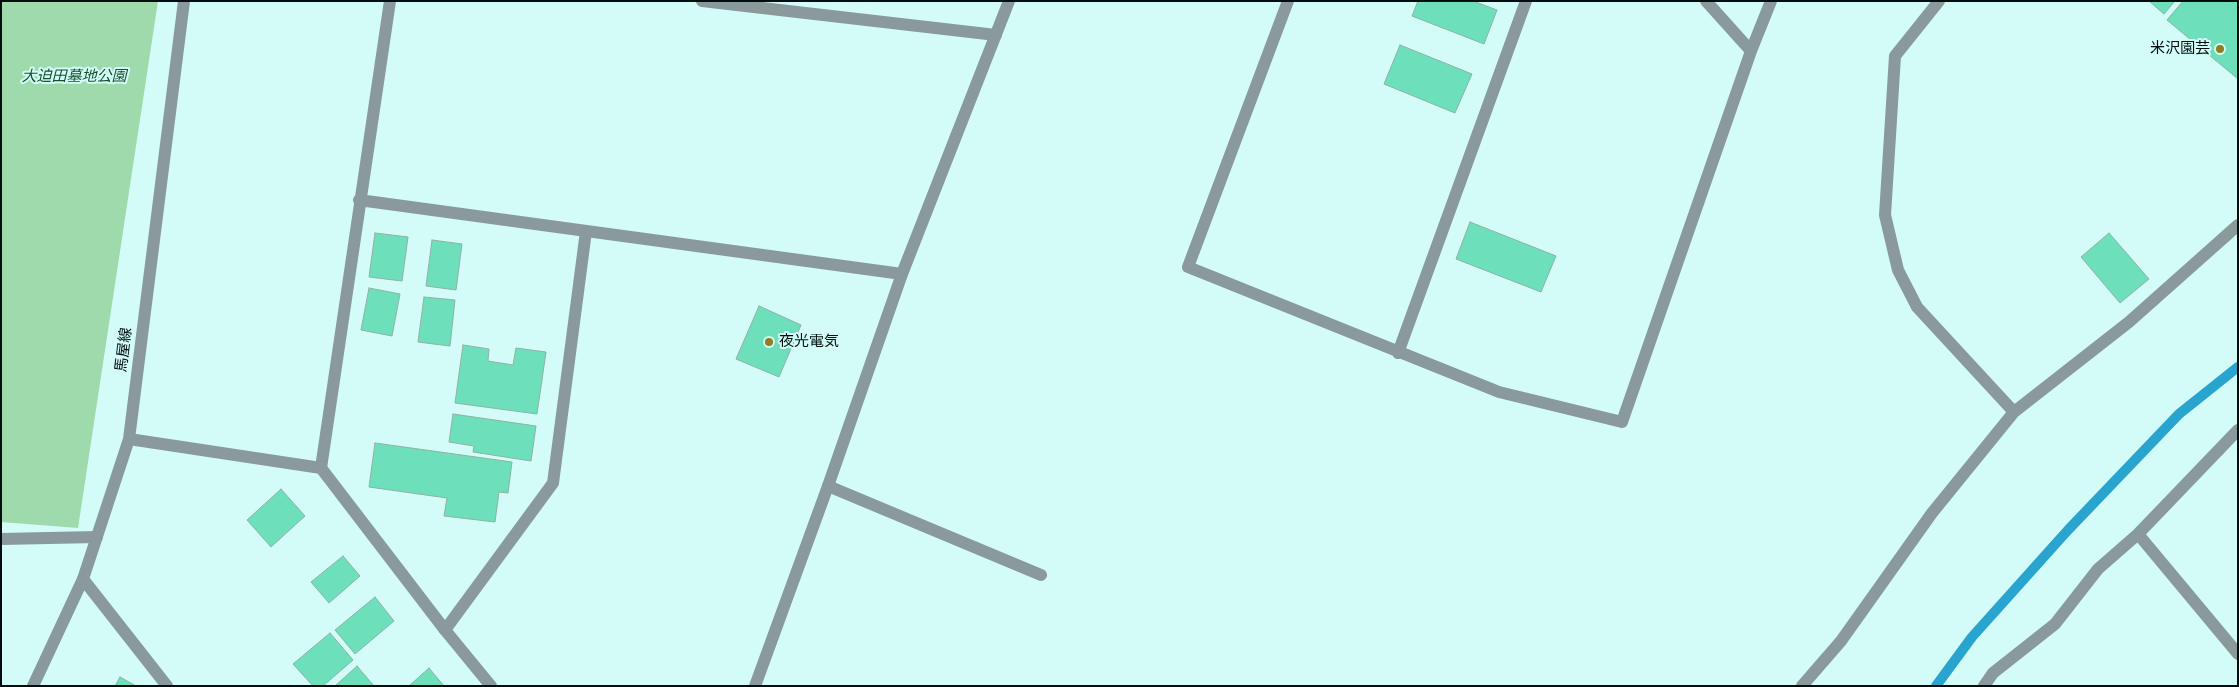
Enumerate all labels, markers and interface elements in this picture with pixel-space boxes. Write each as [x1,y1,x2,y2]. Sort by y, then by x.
place label: 米沢園芸 [2150,40,2210,58]
marker: 米沢園芸 [2214,43,2226,55]
park label: 大迫田墓地公園 [22,68,126,86]
street label: 馬屋線 [112,327,136,373]
place label: 夜光電気 [779,333,839,351]
marker: 夜光電気 [763,336,775,348]

